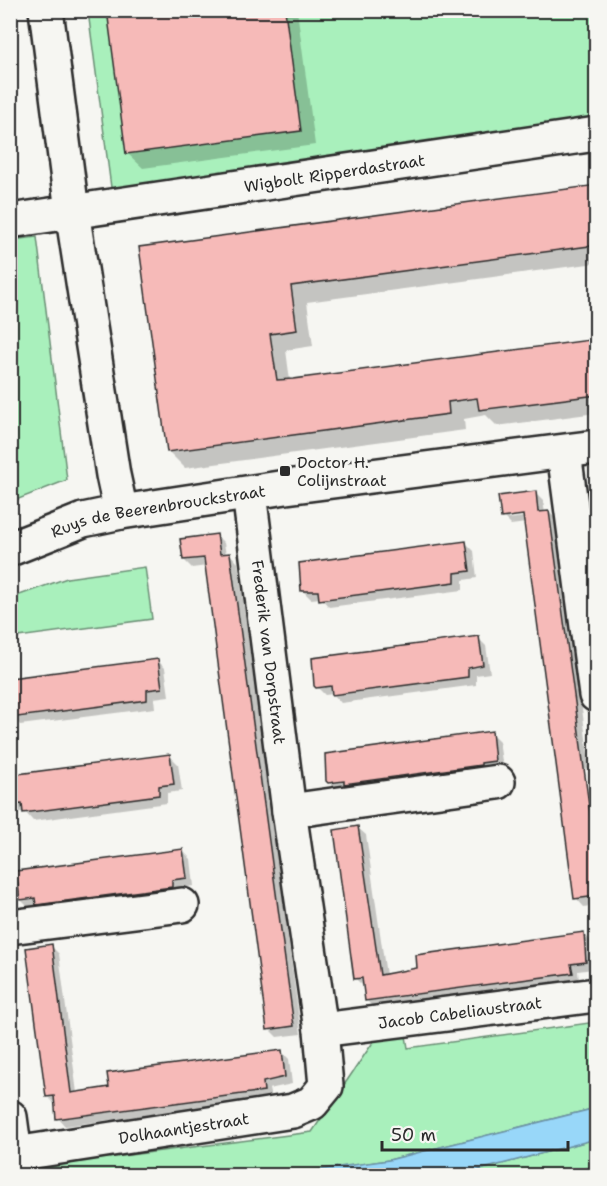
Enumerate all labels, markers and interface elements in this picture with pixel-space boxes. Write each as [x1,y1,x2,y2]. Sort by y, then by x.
street label: Wigbolt Ripperdastraat [243,150,426,197]
place label: Doctor H. Colijnstraat [297,452,387,491]
marker: Doctor H. Colijnstraat [278,464,292,478]
street label: Ruys de Beerenbrouckstraat [48,480,267,543]
street label: Frederik van Dorpstraat [247,559,290,745]
street label: Jacob Cabeliaustraat [377,992,543,1034]
street label: Dolhaantjestraat [117,1108,250,1149]
scale bar [382,1114,568,1152]
text: 50 m [391,1123,436,1147]

